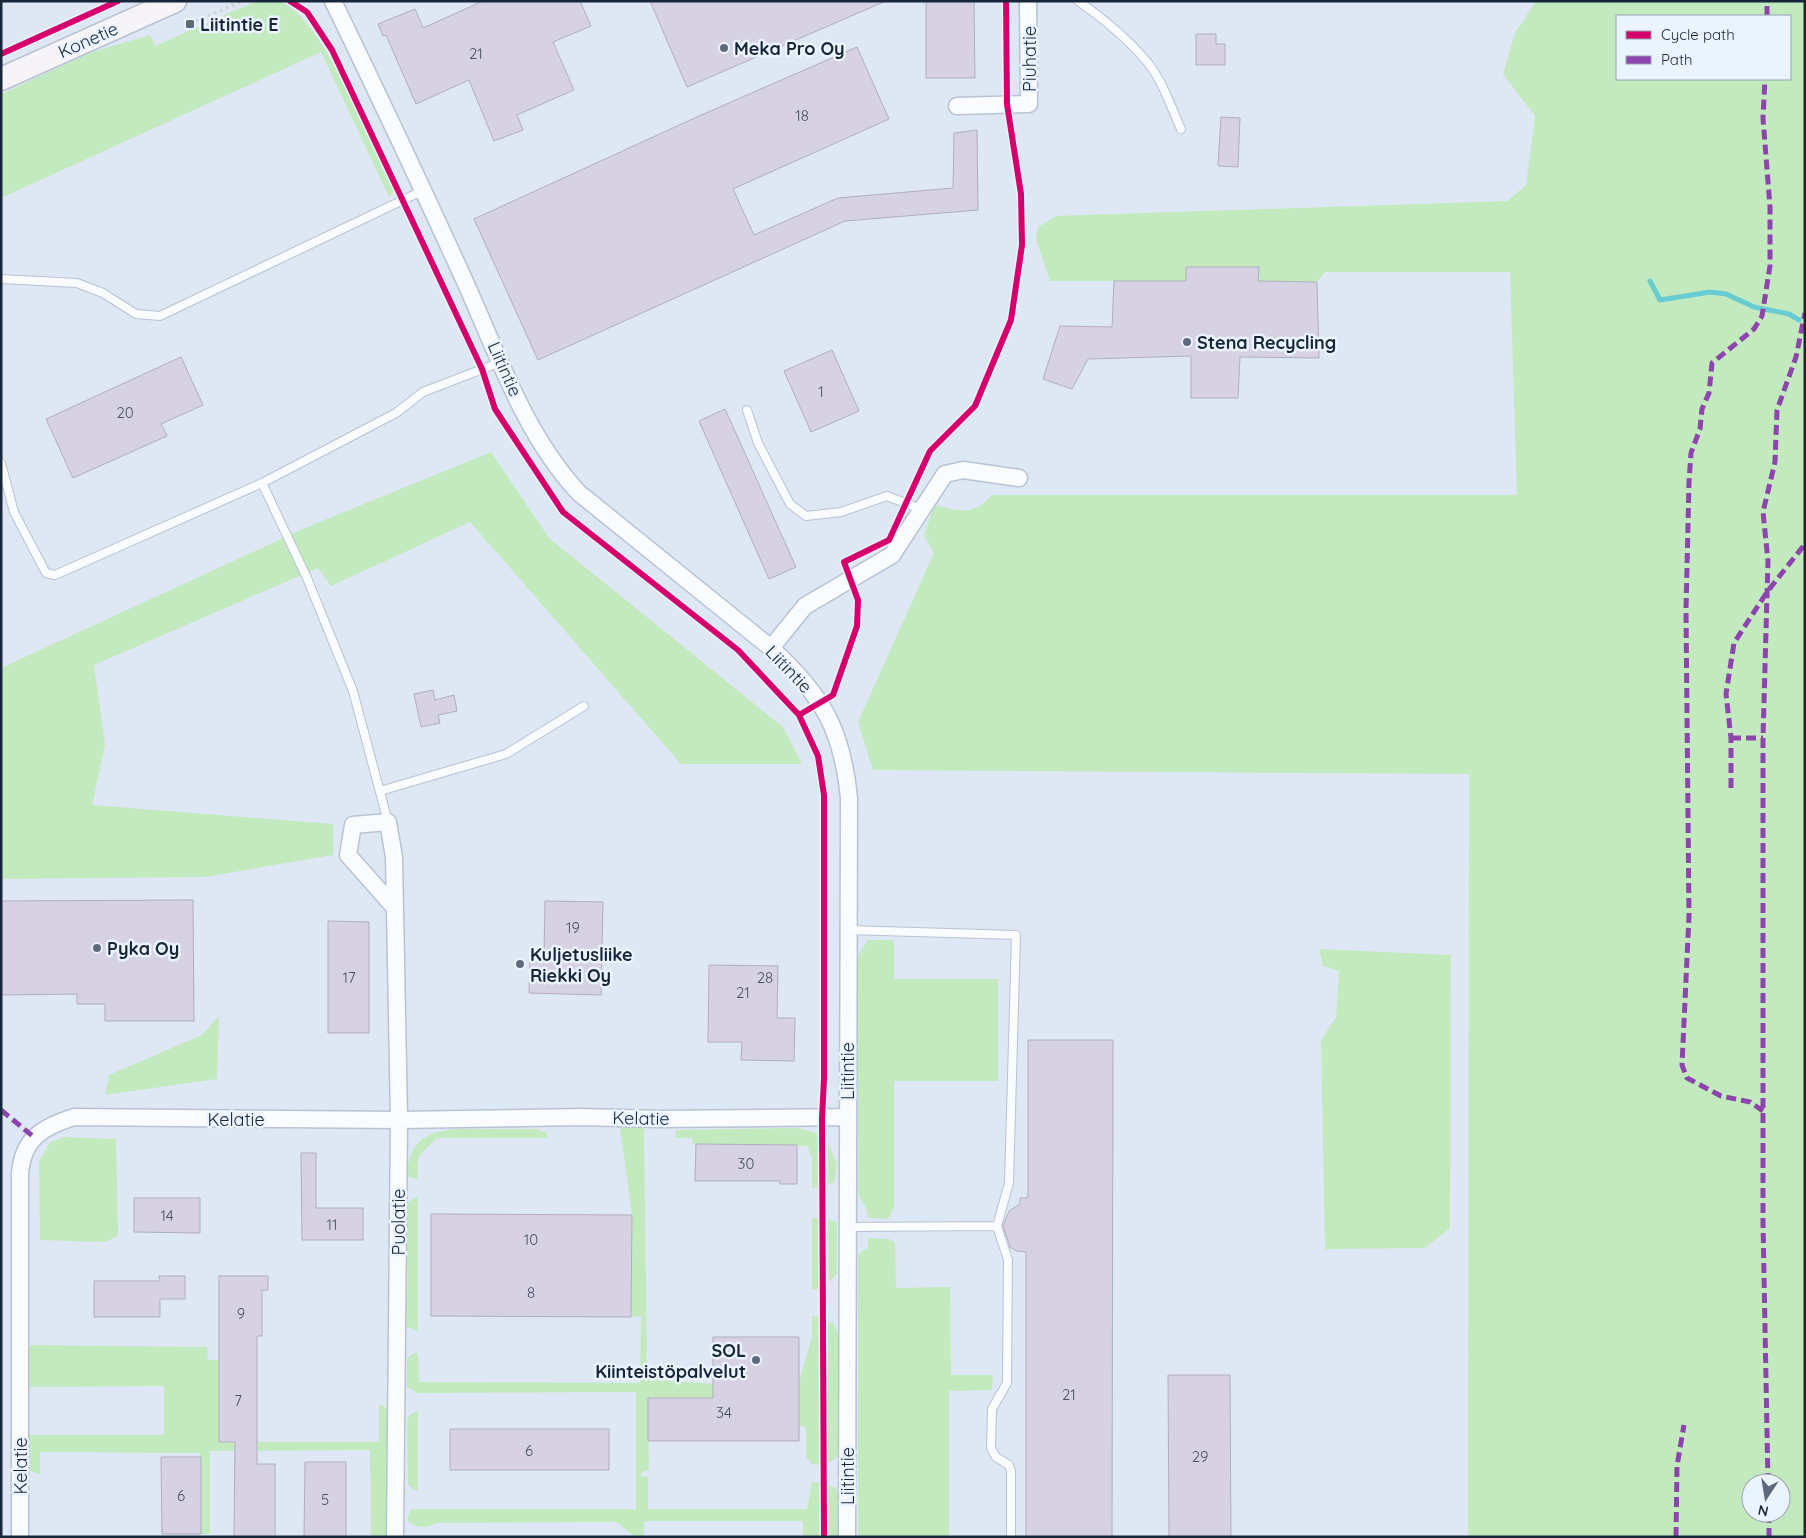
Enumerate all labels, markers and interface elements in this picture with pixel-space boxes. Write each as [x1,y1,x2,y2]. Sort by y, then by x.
place label: Liitintie E [200,13,279,36]
legend [1616,15,1791,80]
street label: Konetie [54,17,122,63]
marker: Liitintie E [184,18,196,30]
text: Cycle path [1661,25,1735,44]
street label: Piuhatie [1018,26,1041,92]
place label: Meka Pro Oy [734,37,845,60]
marker: Meka Pro Oy [718,42,730,54]
house number: 21 [469,44,483,63]
text: Path [1661,50,1693,69]
house number: 18 [795,106,809,125]
place label: Stena Recycling [1197,331,1336,354]
marker: Stena Recycling [1181,336,1193,348]
street label: Liitintie [483,338,527,400]
house number: 1 [818,382,824,401]
house number: 20 [116,403,134,422]
street label: Liitintie [761,640,817,698]
house number: 19 [566,918,580,937]
place label: Pyka Oy [107,937,179,960]
marker: Pyka Oy [91,942,103,954]
place label: Kuljetusliike Riekki Oy [530,943,633,987]
marker: Kuljetusliike Riekki Oy [514,958,526,970]
house number: 17 [342,968,356,987]
house number: 28 [757,968,773,987]
house number: 21 [736,983,750,1002]
street label: Liitintie [836,1042,859,1100]
street label: Kelatie [612,1106,670,1130]
street label: Kelatie [207,1108,265,1131]
house number: 30 [738,1154,754,1173]
street label: Puolatie [387,1189,410,1255]
house number: 14 [160,1206,174,1225]
house number: 11 [326,1215,338,1234]
house number: 10 [524,1230,538,1249]
house number: 8 [527,1283,535,1302]
house number: 9 [237,1304,245,1323]
place label: SOL Kiinteistöpalvelut [595,1339,746,1383]
marker: SOL Kiinteistöpalvelut [750,1354,762,1366]
house number: 21 [1062,1385,1076,1404]
house number: 7 [234,1391,242,1410]
house number: 34 [716,1403,732,1422]
street label: Kelatie [9,1437,32,1495]
house number: 6 [525,1441,533,1460]
street label: Liitintie [836,1447,859,1505]
house number: 29 [1192,1447,1208,1466]
north arrow [1741,1473,1791,1523]
house number: 6 [177,1486,185,1505]
house number: 5 [321,1490,329,1509]
text: N [1756,1501,1770,1521]

